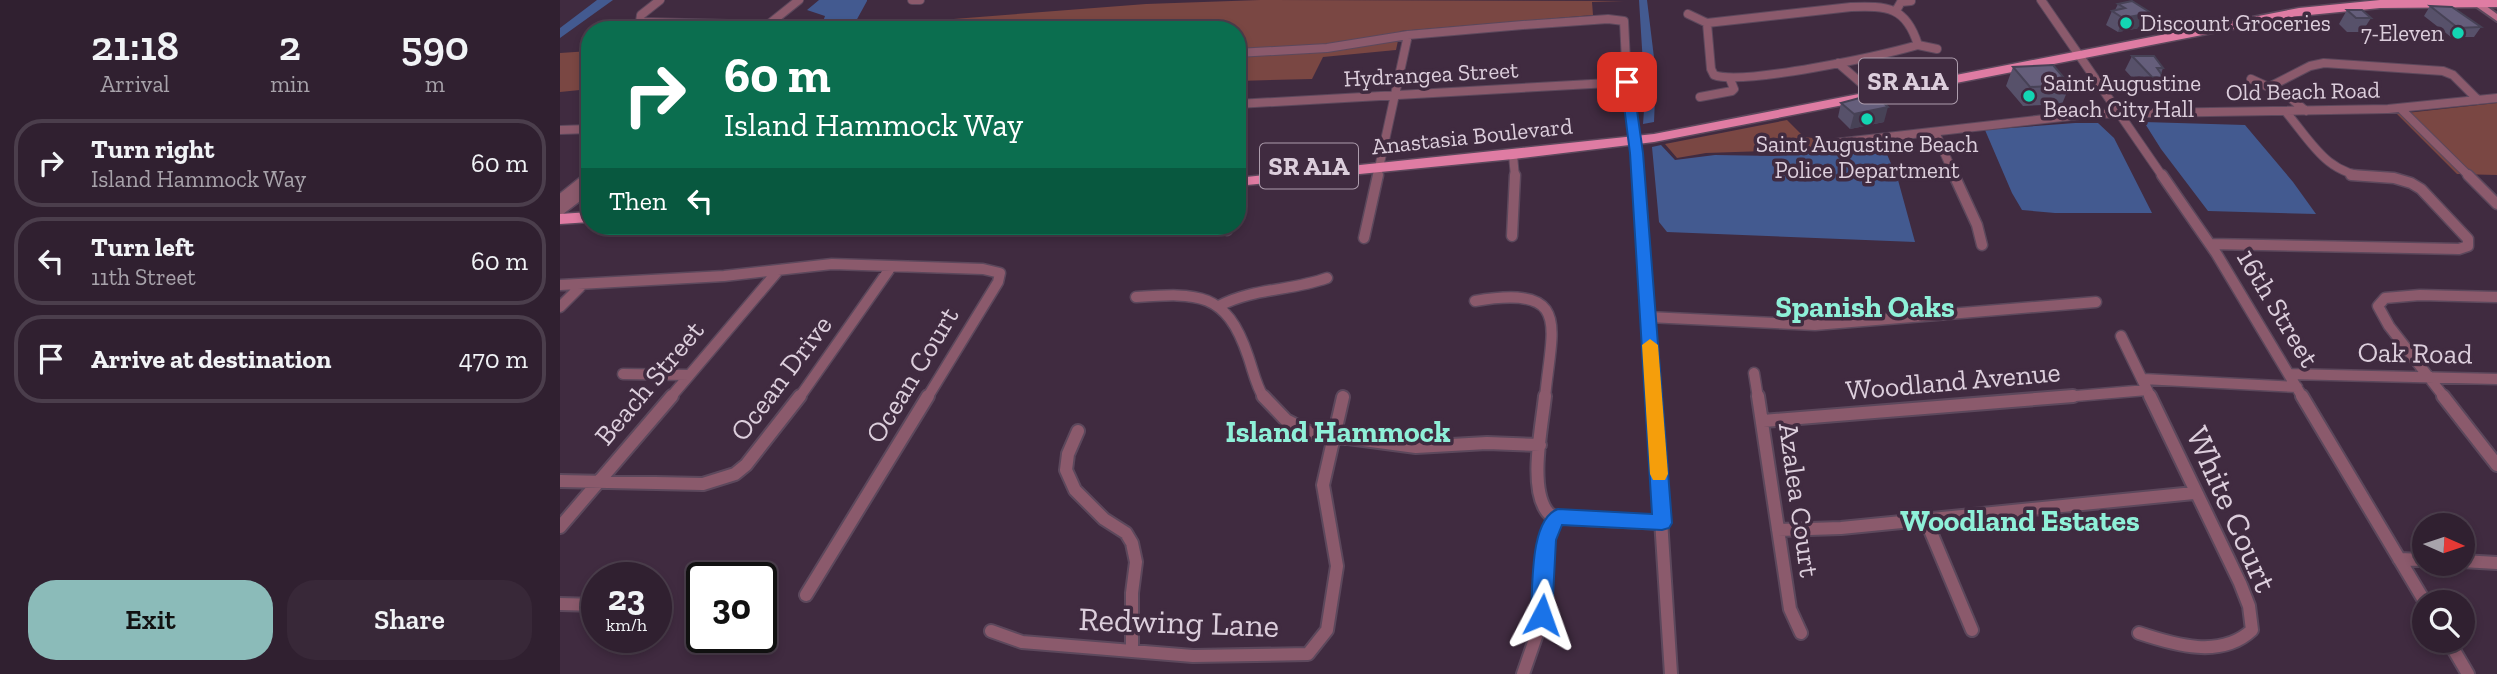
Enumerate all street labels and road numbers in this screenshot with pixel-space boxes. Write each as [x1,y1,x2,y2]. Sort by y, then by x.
street label: Hydrangea Street [1343,55,1520,93]
road number: SR A1A [1859,58,1957,104]
street label: Old Beach Road [2226,76,2381,106]
street label: Anastasia Boulevard [1370,111,1574,160]
road number: SR A1A [1260,144,1358,188]
street label: 16th Street [2230,243,2326,373]
street label: Ocean Court [859,301,966,449]
street label: Ocean Drive [723,309,839,447]
street label: Beach Street [587,314,711,452]
street label: Oak Road [2357,335,2473,371]
street label: Woodland Avenue [1844,355,2062,407]
street label: White Court [2178,420,2286,598]
street label: Azalea Court [1772,421,1826,580]
street label: Redwing Lane [1078,599,1280,645]

